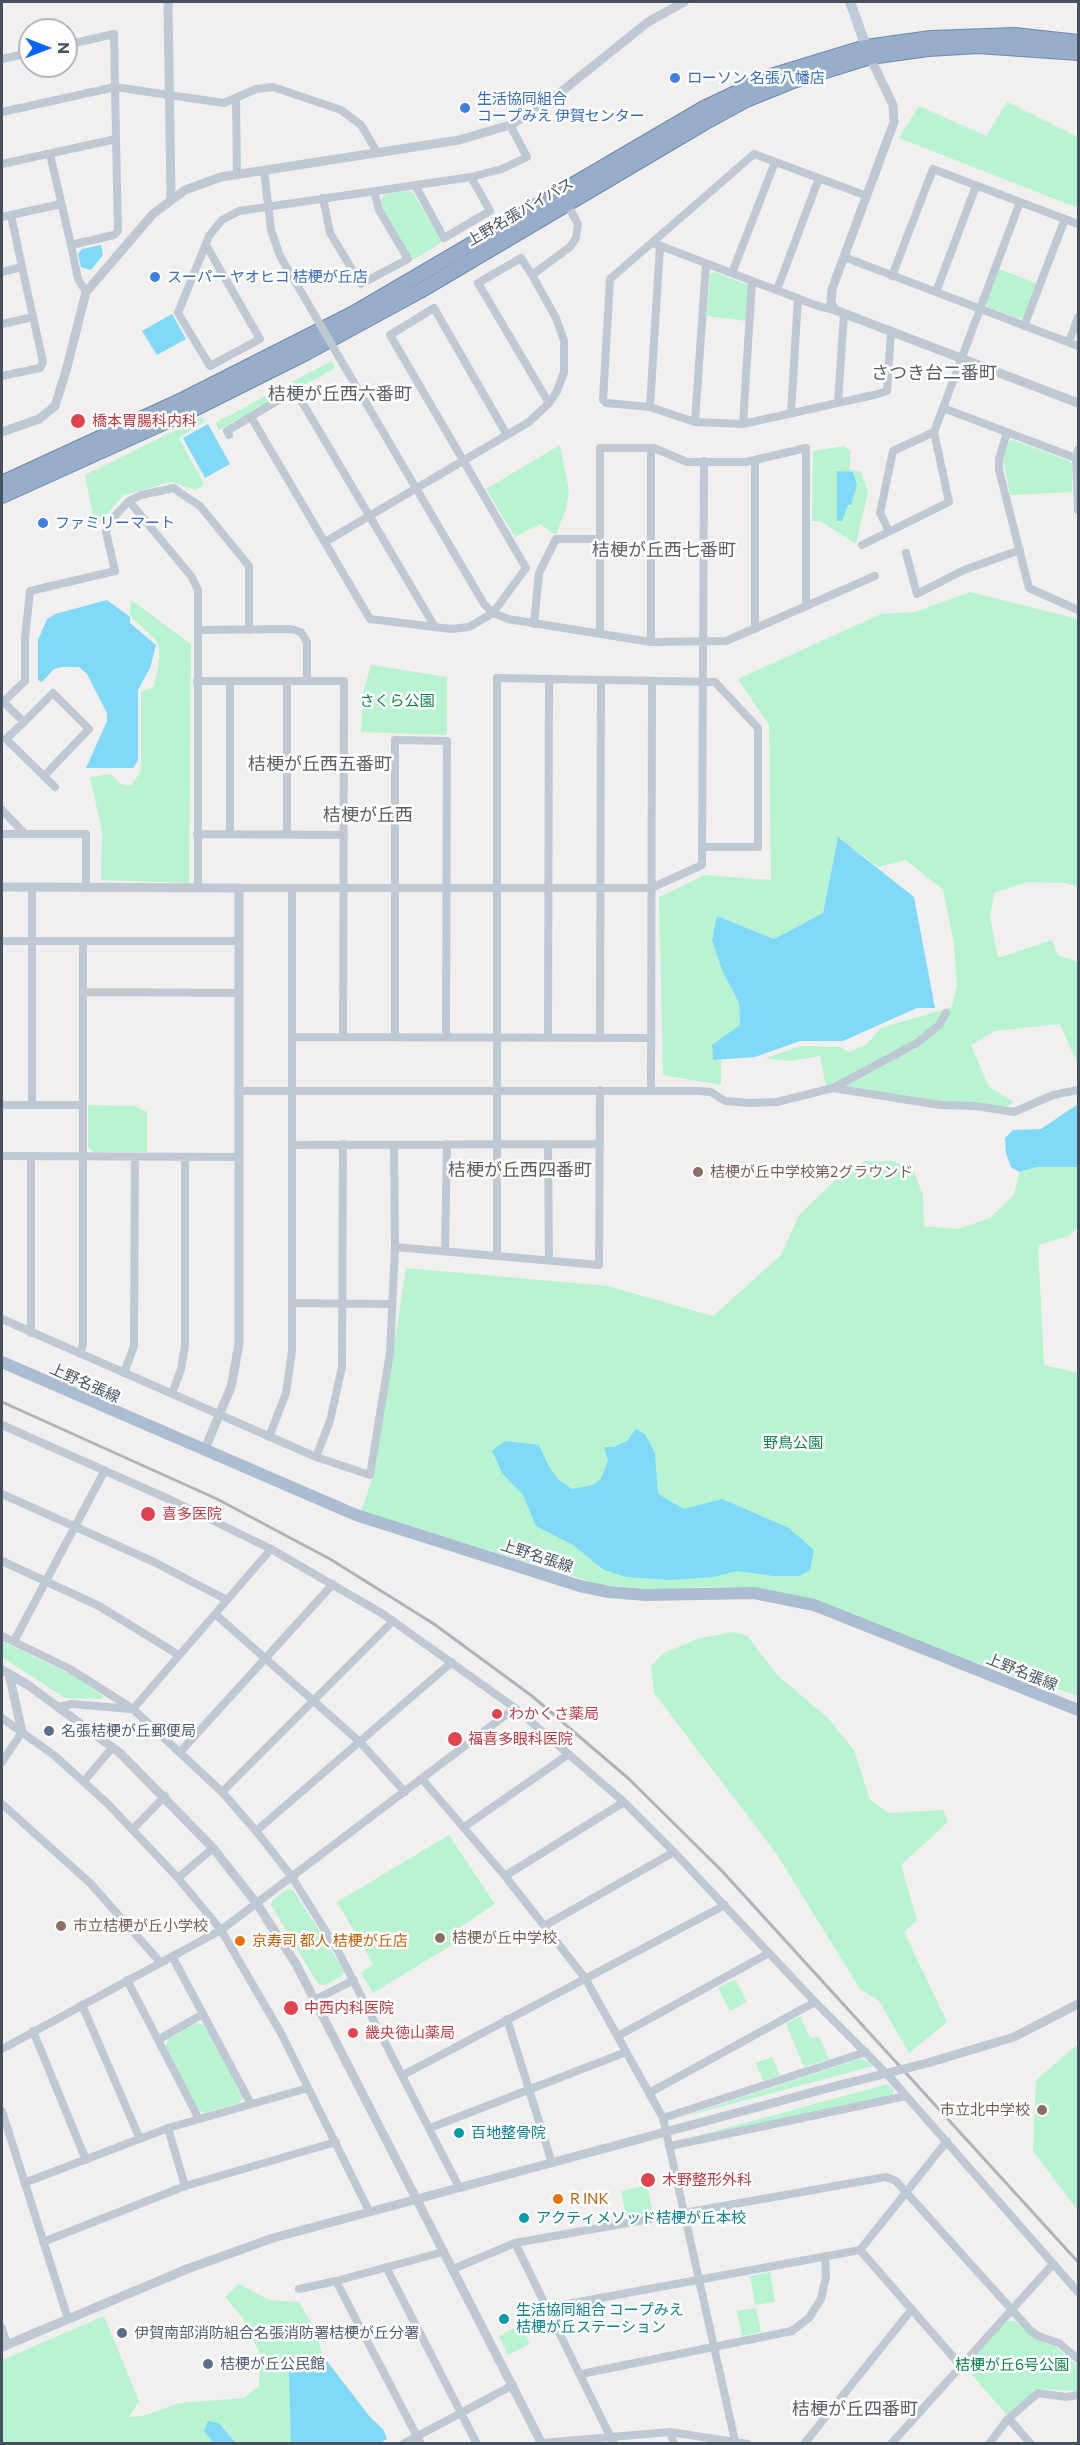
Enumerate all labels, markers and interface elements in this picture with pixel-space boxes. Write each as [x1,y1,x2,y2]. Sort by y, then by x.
north arrow [18,18,78,78]
text: N [55,42,74,54]
place label: ローソン 名張八幡店 [687,69,825,87]
marker: ローソン 名張八幡店 [668,71,682,85]
place label: 生活協同組合 コープみえ 伊賀センター [477,90,645,125]
marker: 生活協同組合 コープみえ 伊賀センター [458,101,472,115]
street label: 上野名張バイパス [464,174,576,250]
place label: スーパー ヤオヒコ 桔梗が丘店 [167,268,368,286]
marker: スーパー ヤオヒコ 桔梗が丘店 [148,270,162,284]
district label: さつき台二番町 [871,362,997,384]
district label: 桔梗が丘西六番町 [268,383,412,405]
marker: 橋本胃腸科内科 [69,412,87,430]
place label: 橋本胃腸科内科 [92,412,197,430]
place label: ファミリーマート [55,514,175,532]
marker: ファミリーマート [36,516,50,530]
district label: 桔梗が丘西七番町 [592,539,736,561]
park label: さくら公園 [360,692,434,710]
district label: 桔梗が丘西五番町 [248,753,392,775]
district label: 桔梗が丘西 [323,804,413,826]
district label: 桔梗が丘西四番町 [448,1159,592,1181]
place label: 桔梗が丘中学校第2グラウンド [710,1163,913,1181]
marker: 桔梗が丘中学校第2グラウンド [691,1165,705,1179]
street label: 上野名張線 [47,1360,123,1406]
park label: 野鳥公園 [763,1434,823,1452]
marker: 喜多医院 [139,1505,157,1523]
place label: 喜多医院 [162,1505,222,1523]
street label: 上野名張線 [499,1536,575,1576]
street label: 上野名張線 [984,1650,1060,1694]
place label: わかくさ薬局 [509,1705,599,1723]
marker: わかくさ薬局 [490,1707,504,1721]
place label: 名張桔梗が丘郵便局 [61,1722,196,1740]
marker: 名張桔梗が丘郵便局 [42,1724,56,1738]
marker: 福喜多眼科医院 [446,1730,464,1748]
place label: 福喜多眼科医院 [468,1730,573,1748]
place label: 市立桔梗が丘小学校 [73,1917,208,1935]
marker: 市立桔梗が丘小学校 [54,1919,68,1933]
place label: 桔梗が丘中学校 [452,1929,557,1947]
marker: 桔梗が丘中学校 [433,1931,447,1945]
place label: 京寿司 都人 桔梗が丘店 [252,1932,408,1950]
marker: 京寿司 都人 桔梗が丘店 [233,1934,247,1948]
marker: 中西内科医院 [282,1999,300,2017]
place label: 中西内科医院 [304,1999,394,2017]
place label: 畿央徳山薬局 [365,2024,455,2042]
marker: 畿央徳山薬局 [346,2026,360,2040]
place label: 市立北中学校 [940,2101,1030,2119]
marker: 市立北中学校 [1035,2103,1049,2117]
place label: 百地整骨院 [471,2124,546,2142]
marker: 百地整骨院 [452,2126,466,2140]
marker: 木野整形外科 [639,2171,657,2189]
place label: 木野整形外科 [662,2171,752,2189]
place label: R INK [570,2190,608,2208]
marker: R INK [551,2192,565,2206]
place label: アクティメソッド桔梗が丘本校 [536,2209,746,2227]
marker: アクティメソッド桔梗が丘本校 [517,2211,531,2225]
place label: 生活協同組合 コープみえ 桔梗が丘ステーション [516,2301,684,2336]
marker: 生活協同組合 コープみえ 桔梗が丘ステーション [497,2312,511,2326]
place label: 伊賀南部消防組合名張消防署桔梗が丘分署 [134,2324,419,2342]
marker: 伊賀南部消防組合名張消防署桔梗が丘分署 [115,2326,129,2340]
place label: 桔梗が丘公民館 [220,2355,325,2373]
park label: 桔梗が丘6号公園 [955,2356,1069,2374]
marker: 桔梗が丘公民館 [201,2357,215,2371]
district label: 桔梗が丘四番町 [792,2398,918,2420]

